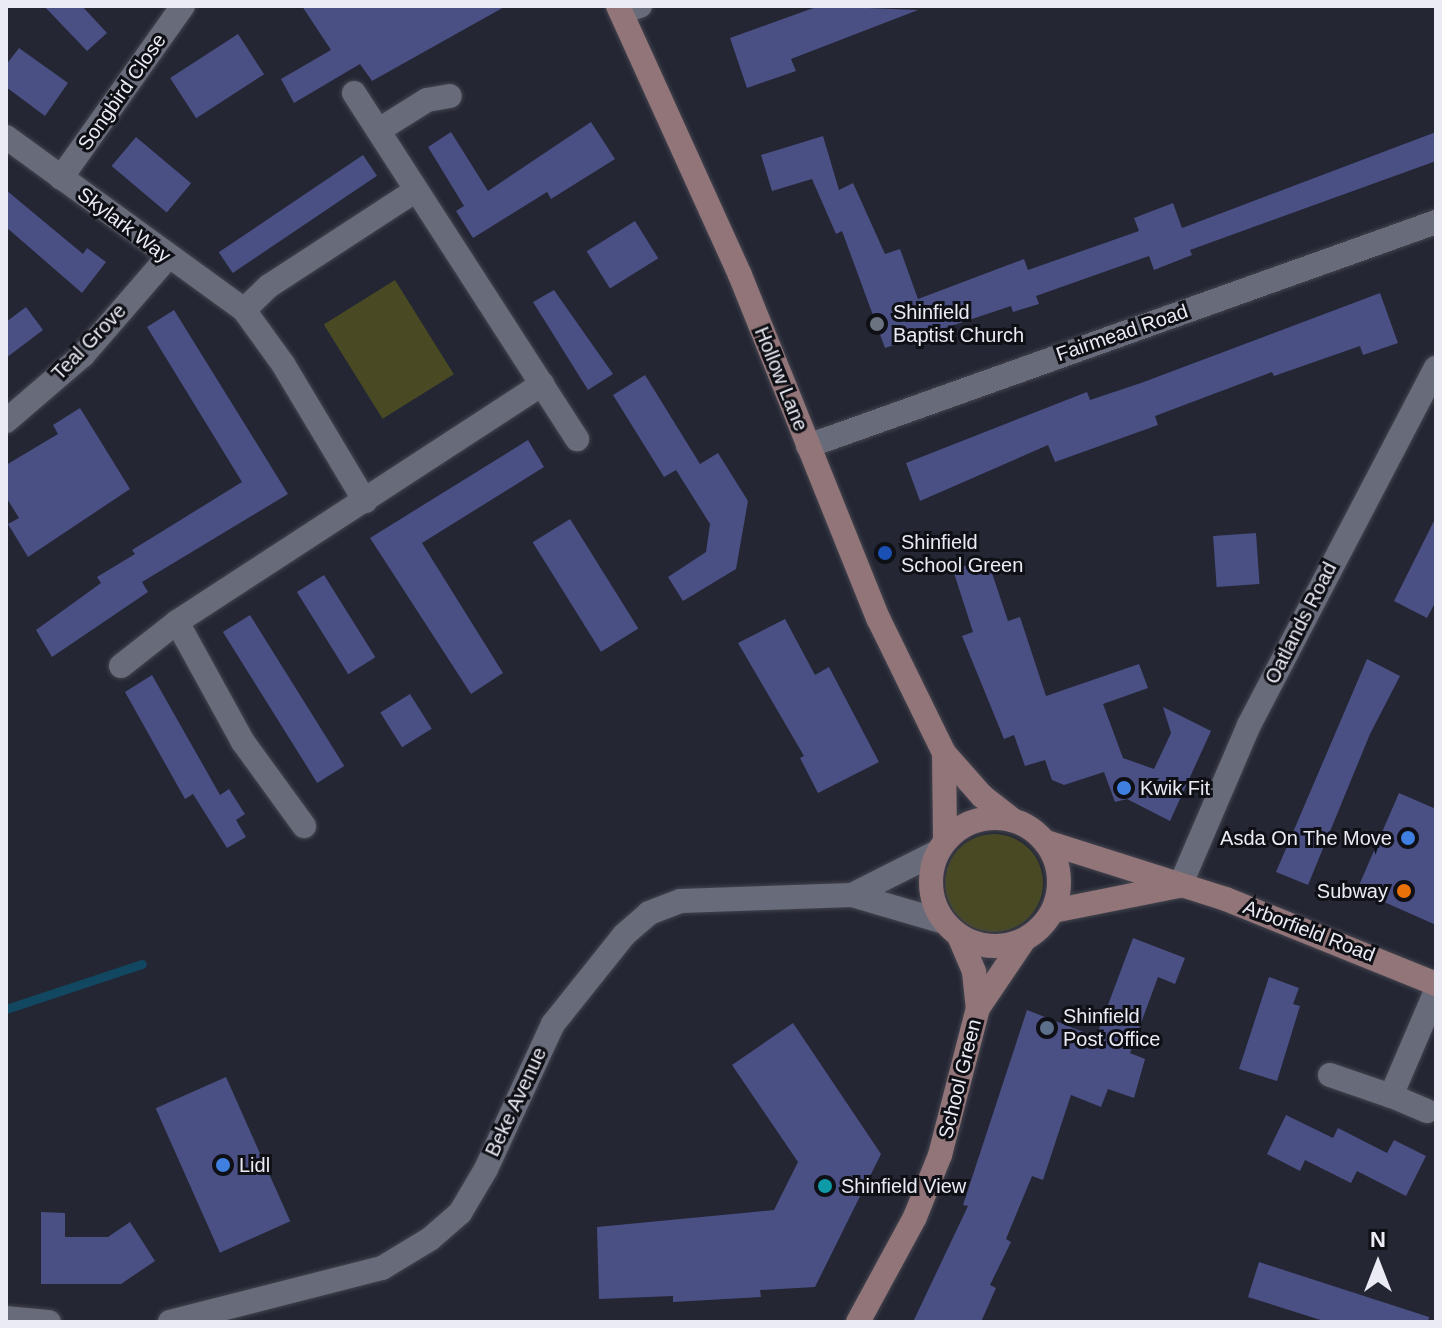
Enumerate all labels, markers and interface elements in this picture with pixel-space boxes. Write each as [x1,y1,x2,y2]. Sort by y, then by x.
street label: Songbird Close [73,29,171,155]
street label: Skylark Way [73,182,175,268]
street label: Teal Grove [47,299,131,385]
street label: Fairmead Road [1053,299,1191,367]
place label: Shinfield Baptist Church [893,300,1024,347]
marker: Shinfield Baptist Church [868,315,886,333]
street label: Hollow Lane [749,323,813,435]
place label: Shinfield School Green [901,530,1023,577]
marker: Shinfield School Green [876,544,894,562]
street label: Oatlands Road [1260,558,1342,688]
place label: Kwik Fit [1140,776,1210,800]
marker: Kwik Fit [1115,779,1133,797]
place label: Asda On The Move [1220,826,1392,850]
marker: Asda On The Move [1399,829,1417,847]
place label: Subway [1317,879,1388,903]
marker: Subway [1395,882,1413,900]
street label: Arborfield Road [1240,895,1378,967]
place label: Shinfield Post Office [1063,1004,1160,1051]
street label: School Green [934,1017,986,1141]
marker: Shinfield Post Office [1038,1019,1056,1037]
street label: Beke Avenue [480,1043,552,1161]
place label: Lidl [239,1153,270,1177]
marker: Lidl [214,1156,232,1174]
place label: Shinfield View [841,1174,966,1198]
marker: Shinfield View [816,1177,834,1195]
north arrow [1338,1224,1418,1304]
text: N [1370,1227,1386,1252]

